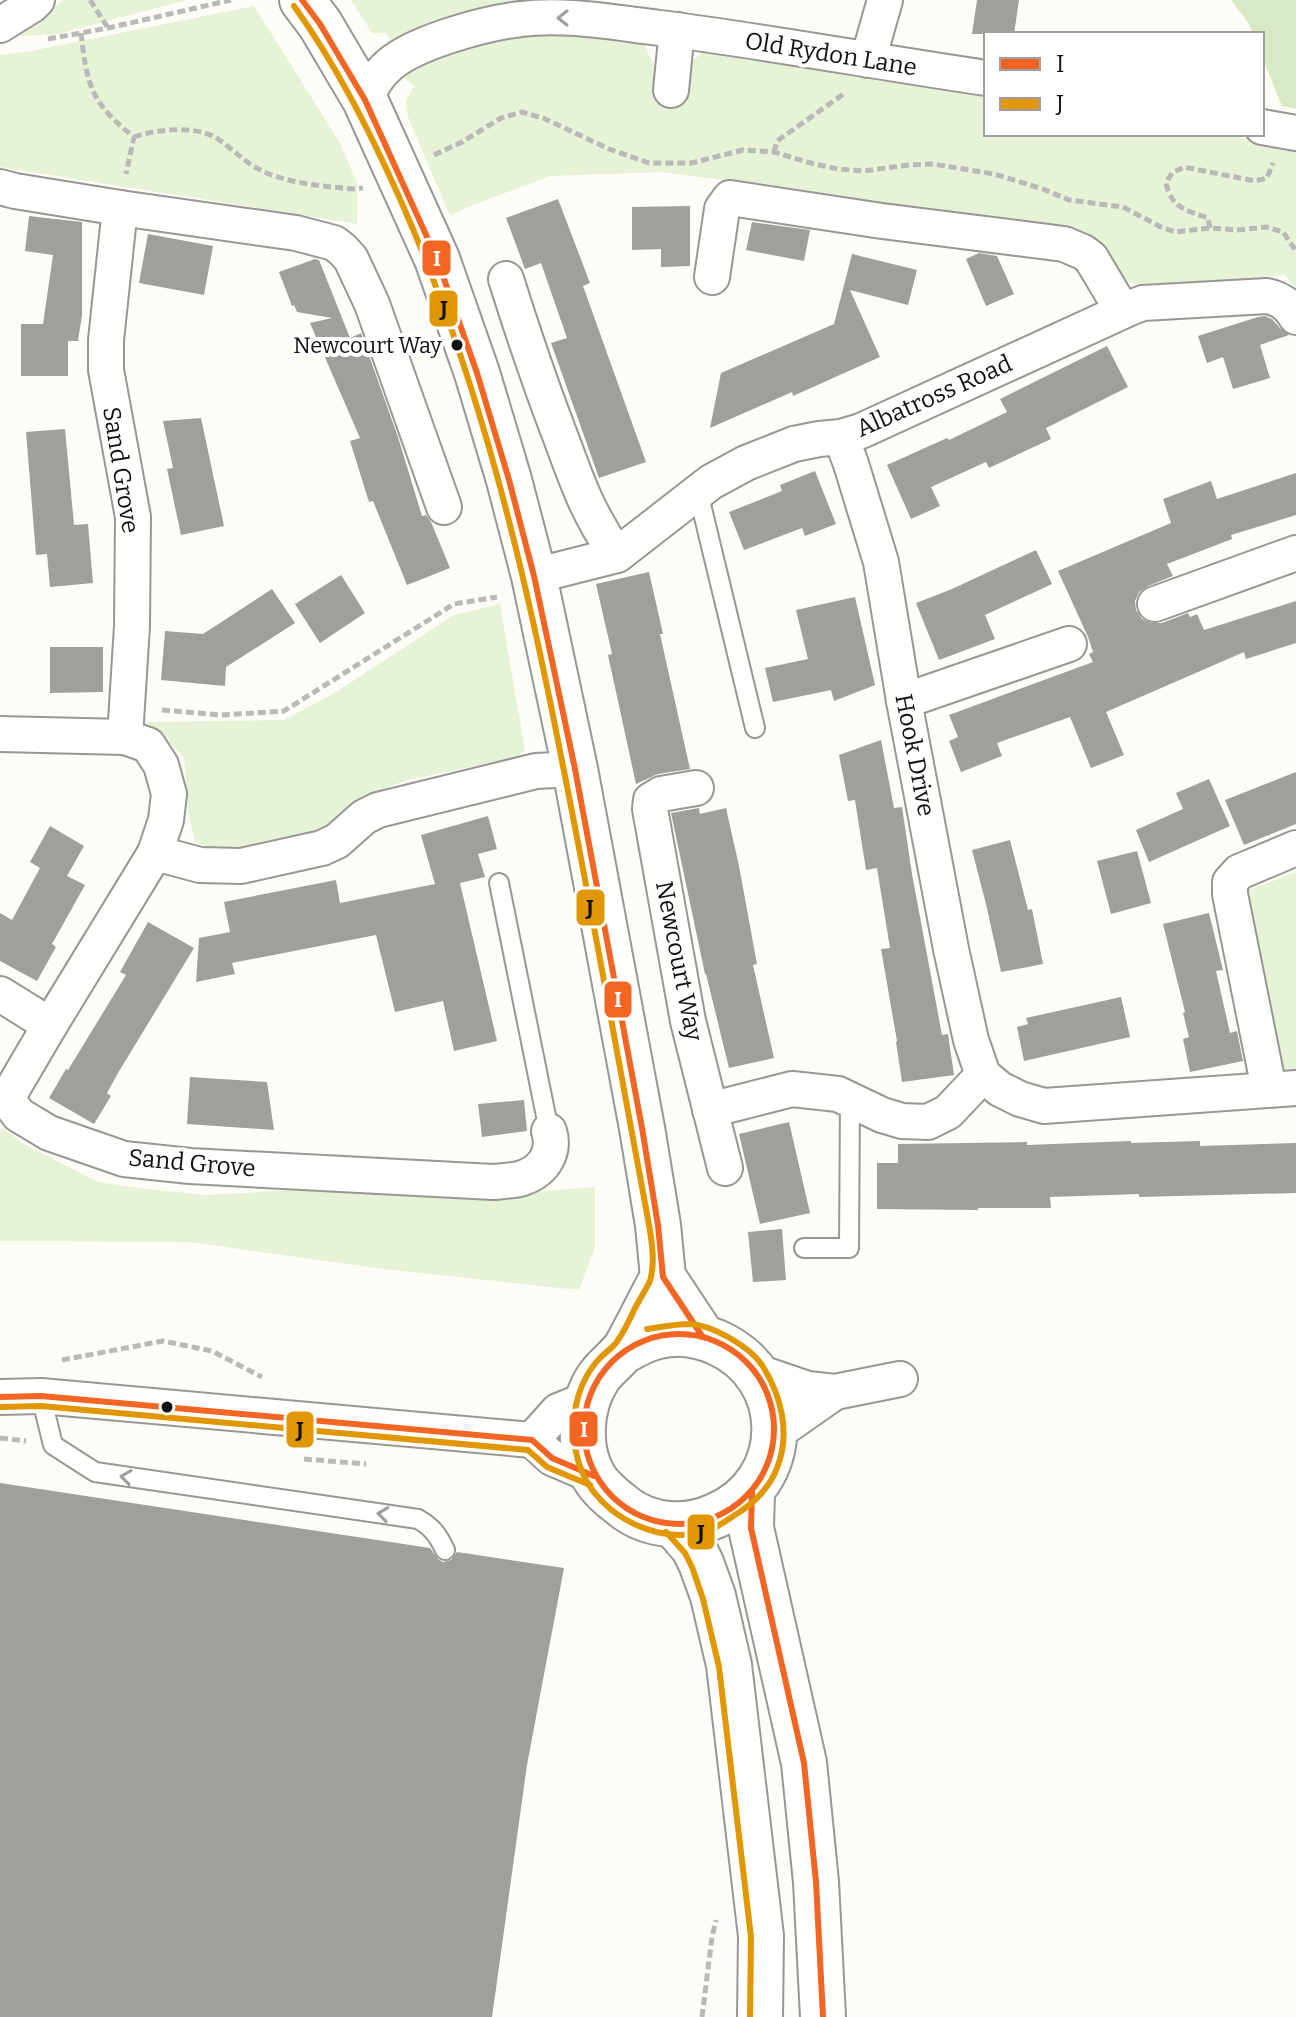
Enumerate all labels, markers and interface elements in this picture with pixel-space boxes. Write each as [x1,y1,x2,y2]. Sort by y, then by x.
one-way arrow [556,9,569,27]
street label: Old Rydon Lane [743,27,919,81]
legend [984,32,1264,136]
text: I [1056,50,1064,78]
text: J [1055,90,1064,118]
line badge: I [421,239,452,277]
text: I [433,245,441,272]
line badge: J [428,289,459,328]
text: J [439,295,448,322]
place label: Newcourt Way [293,332,442,359]
marker: Newcourt Way [449,337,465,353]
street label: Albatross Road [852,349,1016,443]
street label: Sand Grove [97,405,145,535]
street label: Hook Drive [889,692,941,818]
street label: Newcourt Way [650,879,708,1044]
line badge: J [575,888,606,927]
text: J [585,894,594,921]
line badge: I [603,980,633,1019]
text: I [614,986,622,1013]
street label: Sand Grove [127,1143,257,1183]
unlabelled marker [159,1399,175,1415]
line badge: J [285,1410,315,1449]
line badge: I [568,1410,599,1448]
text: J [295,1416,304,1443]
text: I [580,1416,588,1443]
one-way arrow [119,1469,133,1486]
one-way arrow [376,1506,390,1523]
line badge: J [686,1513,716,1551]
text: J [696,1519,705,1546]

